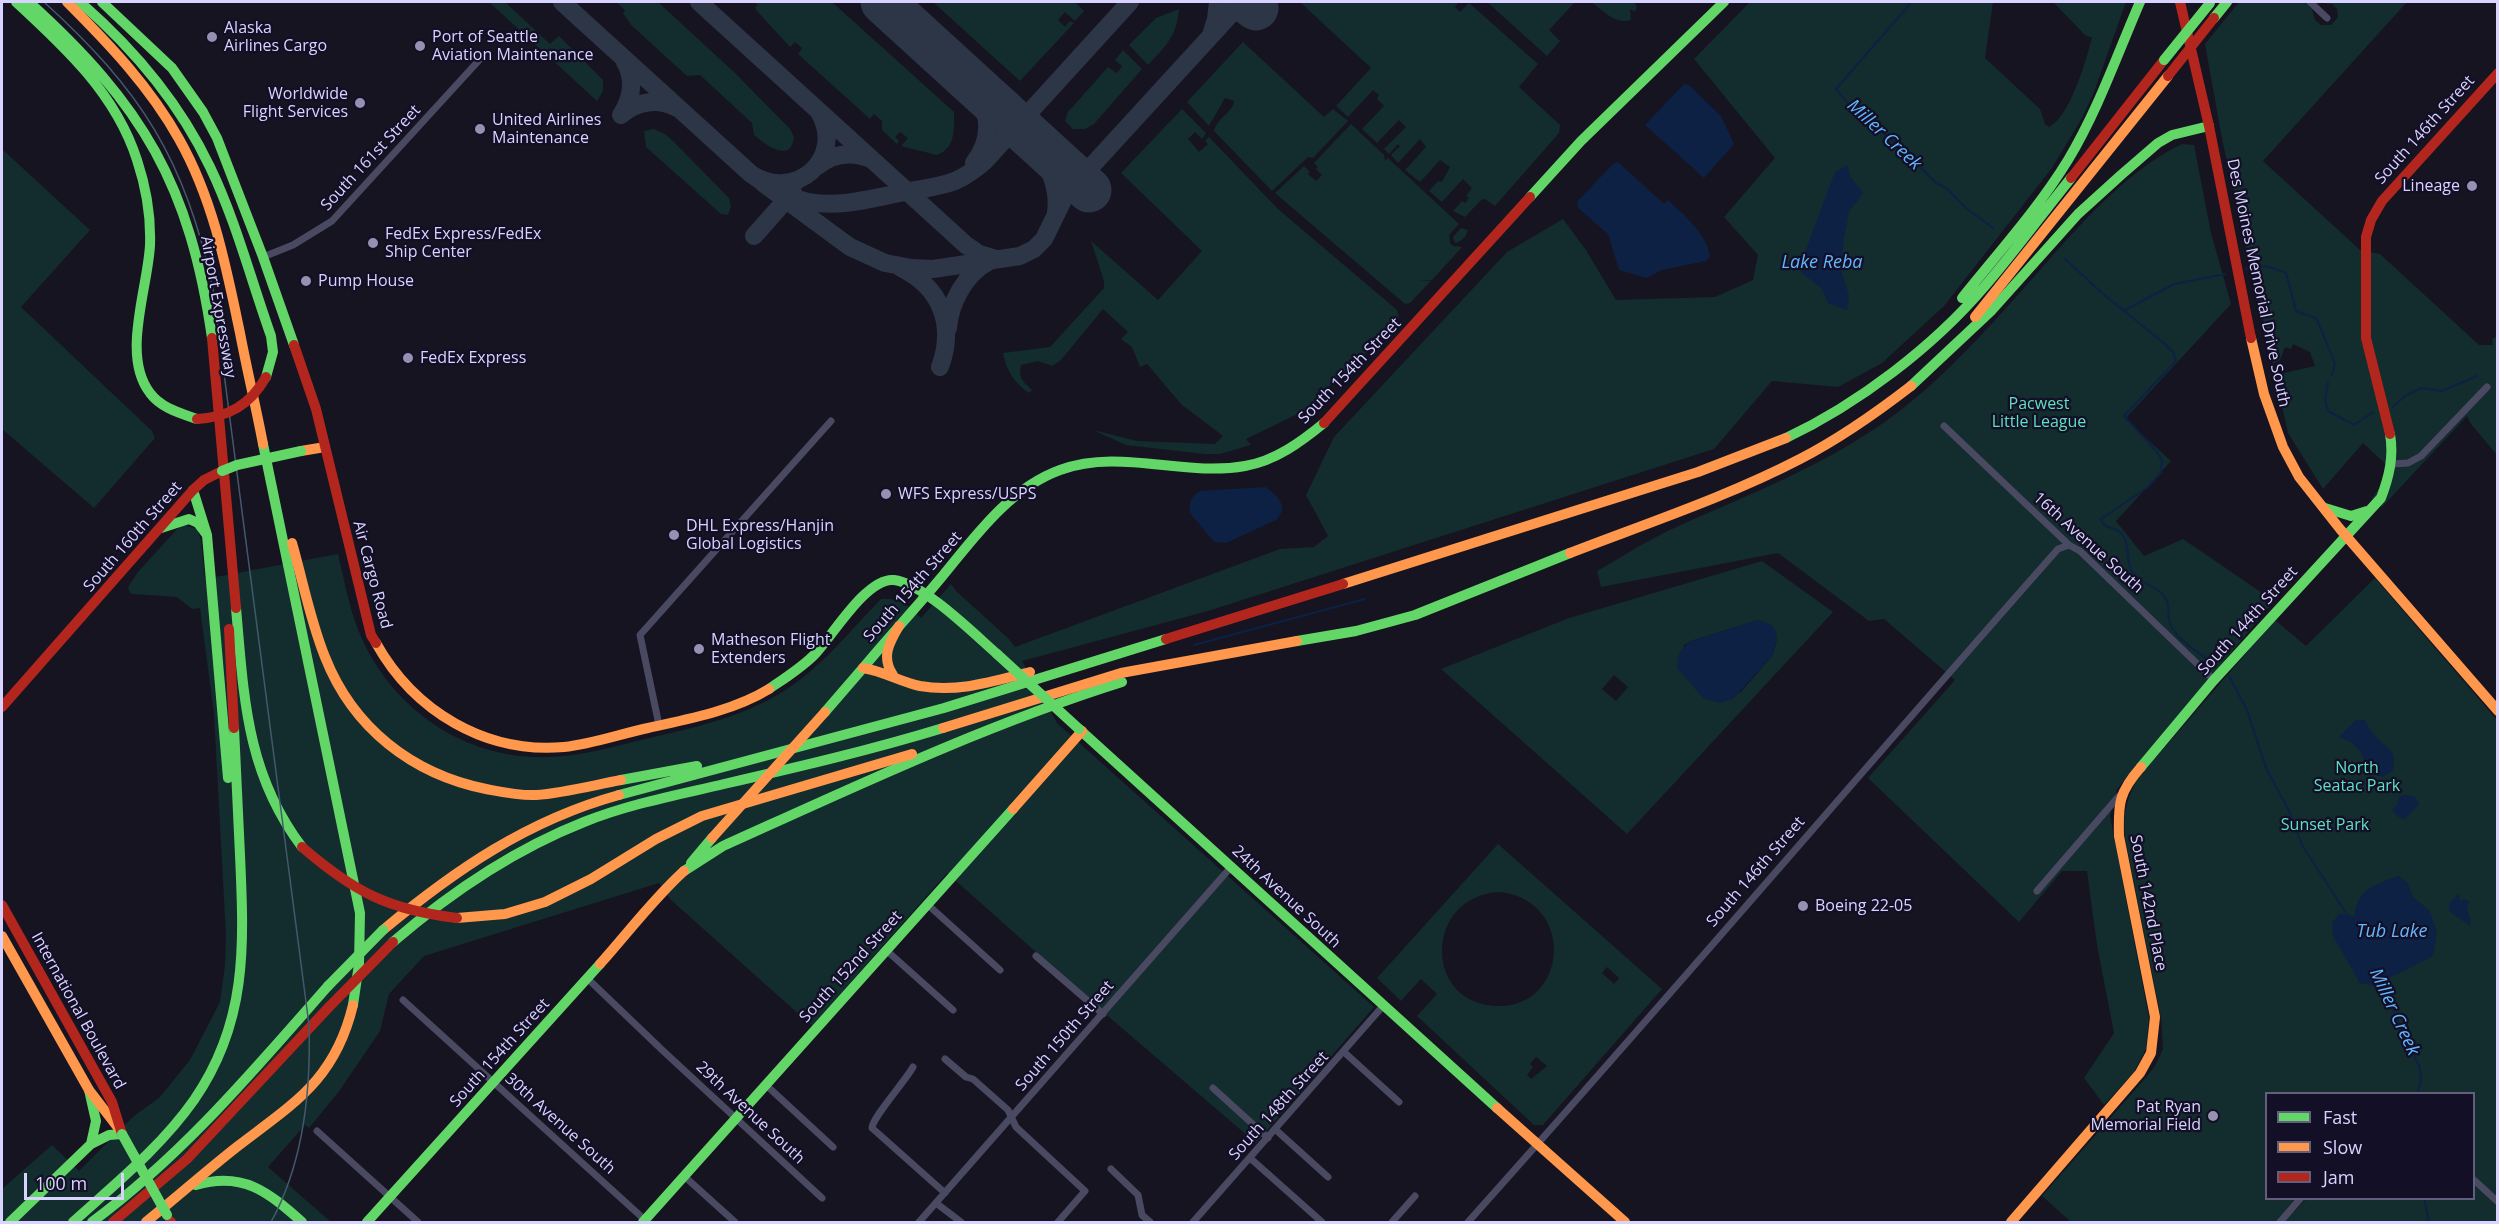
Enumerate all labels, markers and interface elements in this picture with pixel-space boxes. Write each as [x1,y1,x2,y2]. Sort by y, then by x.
place label: Alaska Airlines Cargo [224,18,327,56]
place label: Port of Seattle Aviation Maintenance [432,27,593,65]
marker: Alaska Airlines Cargo [205,30,219,44]
marker: Port of Seattle Aviation Maintenance [413,39,427,53]
street label: South 146th Street [2371,72,2479,188]
place label: Worldwide Flight Services [243,84,348,122]
water label: Miller Creek [1842,95,1926,175]
marker: Worldwide Flight Services [353,96,367,110]
street label: South 161st Street [317,101,425,215]
place label: United Airlines Maintenance [492,110,601,148]
marker: United Airlines Maintenance [473,122,487,136]
street label: Des Moines Memorial Drive South [2222,157,2294,409]
place label: Lineage [2402,176,2460,196]
marker: Lineage [2465,179,2479,193]
place label: FedEx Express/FedEx Ship Center [385,224,541,262]
street label: Airport Expressway [196,235,240,379]
marker: FedEx Express/FedEx Ship Center [366,236,380,250]
water label: Lake Reba [1781,252,1863,274]
place label: Pump House [318,271,414,291]
marker: Pump House [299,274,313,288]
street label: South 154th Street [1295,314,1405,428]
place label: FedEx Express [420,348,526,368]
marker: FedEx Express [401,351,415,365]
park label: Pacwest Little League [1992,394,2086,432]
street label: South 160th Street [80,478,186,596]
place label: WFS Express/USPS [898,484,1036,504]
marker: WFS Express/USPS [879,487,893,501]
street label: 16th Avenue South [2029,489,2147,597]
place label: DHL Express/Hanjin Global Logistics [686,516,834,554]
street label: Air Cargo Road [348,519,396,631]
marker: DHL Express/Hanjin Global Logistics [667,528,681,542]
street label: South 154th Street [860,528,966,646]
street label: South 144th Street [2194,563,2302,679]
place label: Matheson Flight Extenders [711,630,831,668]
marker: Matheson Flight Extenders [692,642,706,656]
park label: North Seatac Park [2314,758,2400,796]
street label: South 146th Street [1703,813,1809,931]
park label: Sunset Park [2281,815,2369,835]
street label: South 142nd Place [2125,833,2171,973]
street label: 24th Avenue South [1228,842,1344,952]
place label: Boeing 22-05 [1815,896,1912,916]
marker: Boeing 22-05 [1796,899,1810,913]
street label: South 152nd Street [796,907,906,1027]
water label: Tub Lake [2357,921,2427,943]
street label: International Boulevard [27,929,129,1093]
water label: Miller Creek [2364,965,2424,1059]
street label: South 150th Street [1012,977,1118,1095]
street label: South 154th Street [446,995,554,1111]
street label: South 148th Street [1225,1048,1333,1164]
street label: 29th Avenue South [692,1058,808,1168]
street label: 30th Avenue South [501,1070,619,1178]
legend [2265,1092,2475,1200]
place label: Pat Ryan Memorial Field [2090,1097,2201,1135]
text: Fast [2323,1105,2357,1129]
marker: Pat Ryan Memorial Field [2206,1109,2220,1123]
text: Slow [2323,1135,2362,1159]
scale bar [27,1161,128,1199]
text: Jam [2323,1165,2355,1189]
text: 100 m [35,1171,87,1195]

